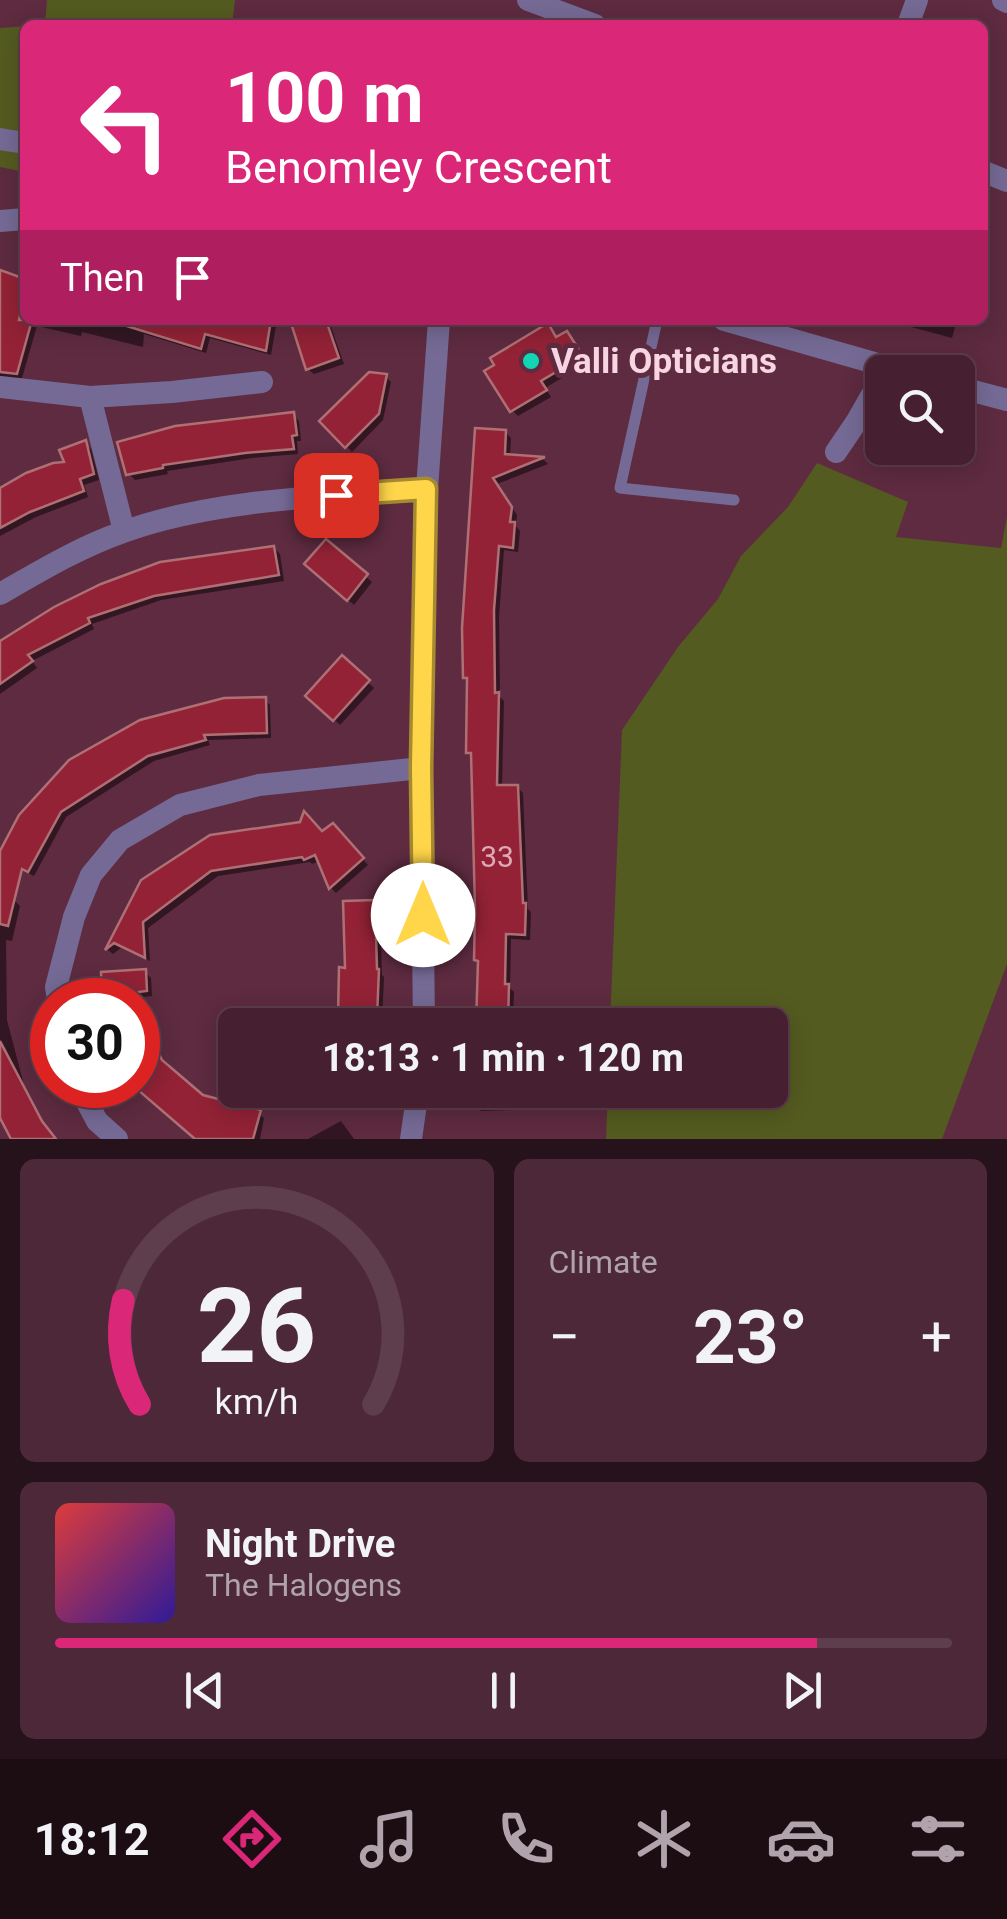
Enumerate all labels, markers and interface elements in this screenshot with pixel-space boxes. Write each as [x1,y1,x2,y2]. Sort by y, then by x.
text: 100 m [225,57,424,139]
icon: left [60,60,190,190]
text: Benomley Crescent [225,141,612,194]
icon: arrive [165,250,220,305]
text: Then [60,256,145,300]
place label: Valli Opticians [551,341,777,382]
marker: Valli Opticians [520,350,542,372]
map controls [865,355,975,465]
button: search [865,355,975,465]
pin [294,453,379,538]
icon: arrive [309,468,364,523]
house number: 33 [480,839,514,874]
position arrow [371,863,475,967]
speed limit sign: 30 [30,978,160,1108]
text: 18:13 · 1 min · 120 m [322,1036,684,1080]
text: Climate [549,1243,658,1281]
text: 26 [197,1266,316,1387]
text: 23° [693,1293,808,1381]
text: − [549,1305,580,1369]
text: + [921,1305,952,1369]
text: km/h [215,1381,299,1423]
text: Night Drive [205,1522,395,1566]
text: The Halogens [205,1566,402,1604]
icon: previous [177,1663,232,1718]
icon: pause [476,1663,531,1718]
icon: next [775,1663,830,1718]
icon: directions [217,1804,287,1874]
icon: music [354,1804,424,1874]
icon: phone [491,1804,561,1874]
icon: climate [629,1804,699,1874]
icon: car [766,1804,836,1874]
icon: filters [903,1804,973,1874]
text: 18:12 [34,1813,150,1866]

